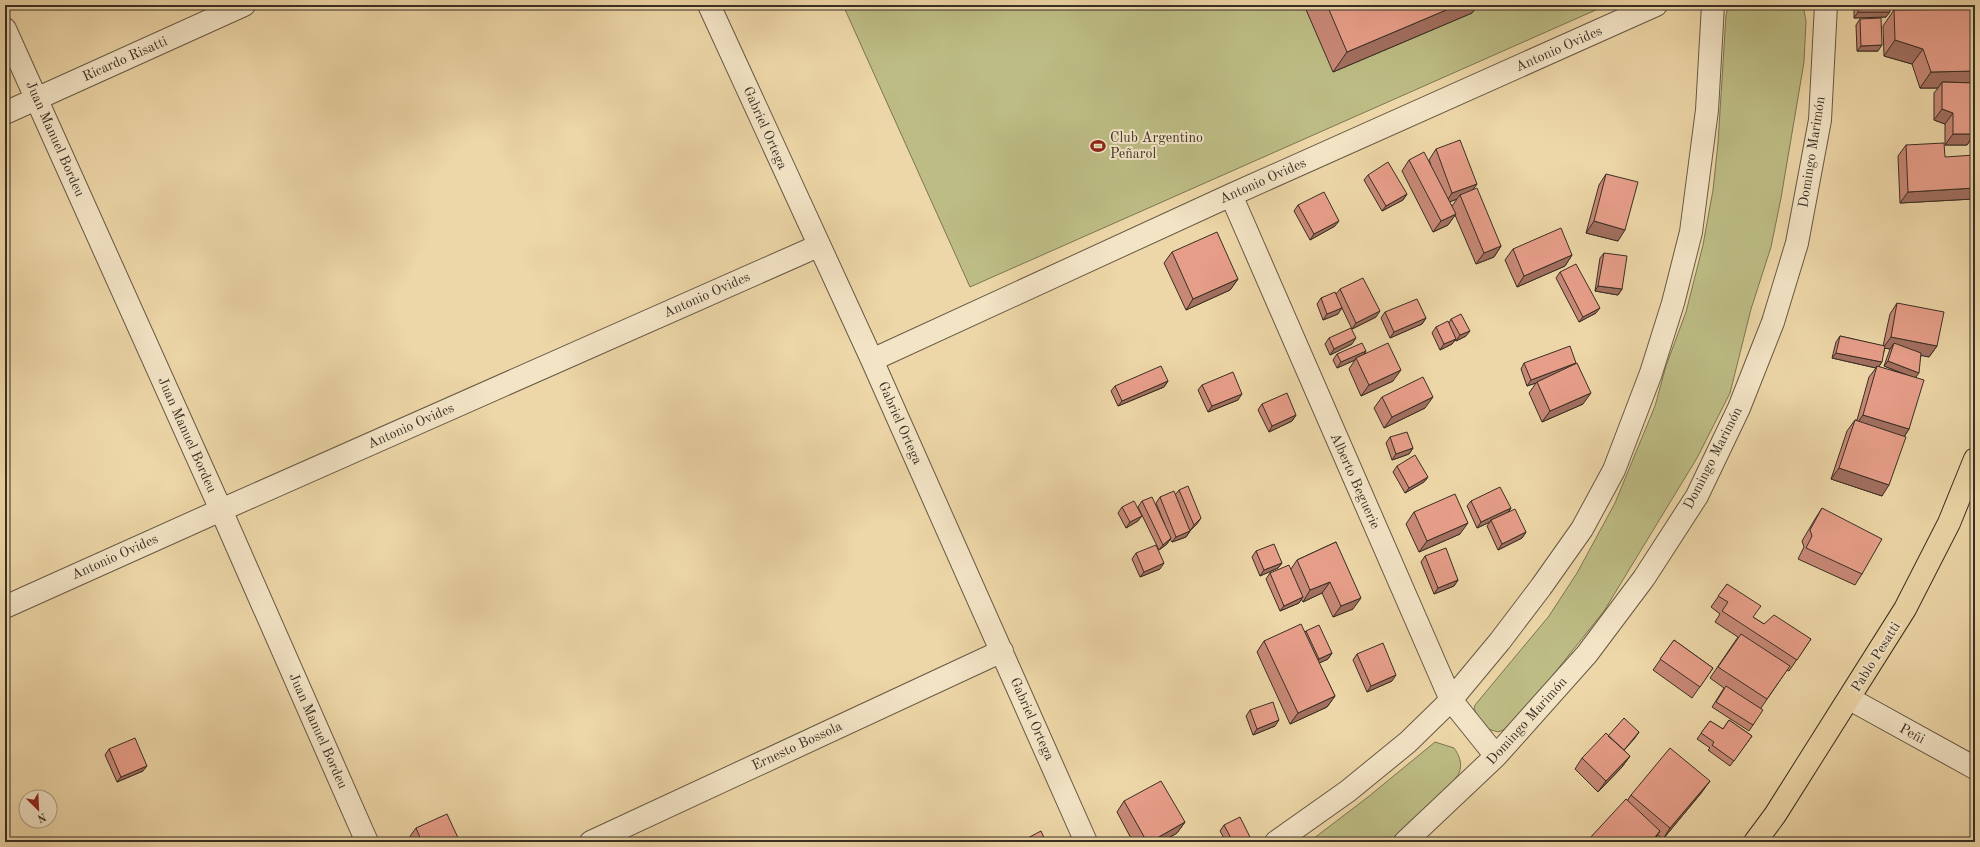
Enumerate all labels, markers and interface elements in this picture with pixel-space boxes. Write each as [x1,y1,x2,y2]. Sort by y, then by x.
street label: Antonio Ovides [1514,24,1604,74]
street label: Ricardo Risatti [81,34,170,84]
street label: Juan Manuel Bordeu [23,79,87,199]
street label: Gabriel Ortega [740,84,790,172]
street label: Domingo Marimón [1796,95,1828,209]
place label: Club Argentino Peñarol [1110,131,1203,161]
sports icon: Club Argentino Peñarol [1089,137,1107,155]
street label: Antonio Ovides [1218,156,1308,206]
street label: Antonio Ovides [662,270,752,320]
street label: Juan Manuel Bordeu [155,375,219,495]
street label: Gabriel Ortega [875,379,925,467]
street label: Antonio Ovides [366,401,456,451]
street label: Domingo Marimón [1681,404,1745,511]
street label: Alberto Beguerie [1328,431,1382,531]
street label: Antonio Ovides [70,532,160,582]
street label: Pablo Pesatti [1849,619,1903,694]
street label: Juan Manuel Bordeu [286,671,350,791]
street label: Domingo Marimón [1484,674,1570,768]
street label: Gabriel Ortega [1007,675,1057,763]
street label: Ernesto Bossola [750,719,844,773]
street label: Peñi [1897,721,1927,747]
north arrow [18,789,58,829]
text: N [35,810,48,824]

